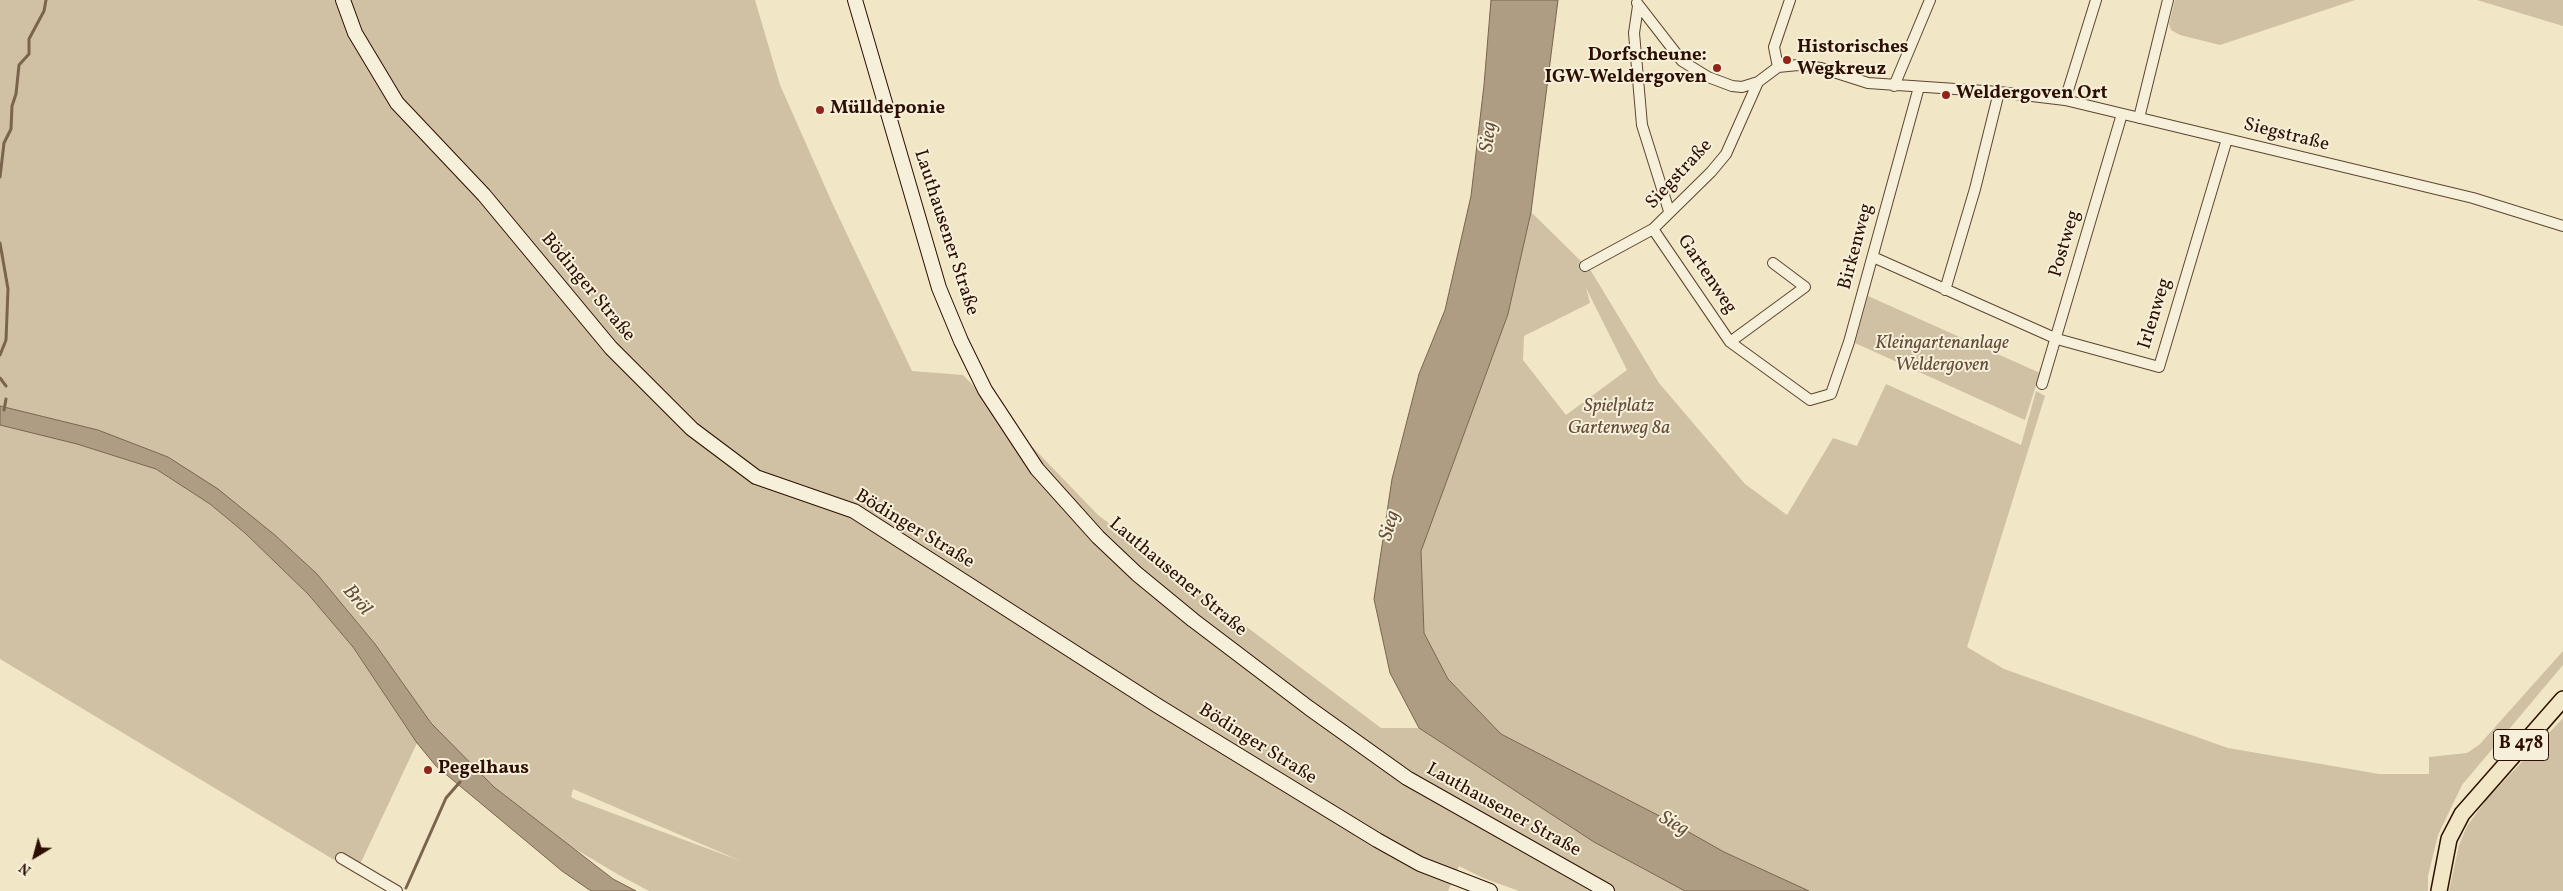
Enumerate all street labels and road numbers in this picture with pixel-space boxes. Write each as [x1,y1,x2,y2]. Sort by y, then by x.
street label: Siegstraße [2241,114,2331,158]
street label: Siegstraße [1642,135,1718,215]
street label: Lauthausener Straße [907,147,983,319]
street label: Birkenweg [1835,201,1879,293]
street label: Postweg [2046,208,2086,280]
street label: Bödinger Straße [535,229,639,347]
street label: Gartenweg [1671,231,1741,319]
street label: Irlenweg [2134,276,2178,352]
street label: Bödinger Straße [850,485,978,575]
street label: Lauthausener Straße [1103,514,1251,642]
street label: Bödinger Straße [1194,700,1320,790]
road number: B 478 [2494,730,2548,760]
street label: Lauthausener Straße [1422,759,1584,863]

